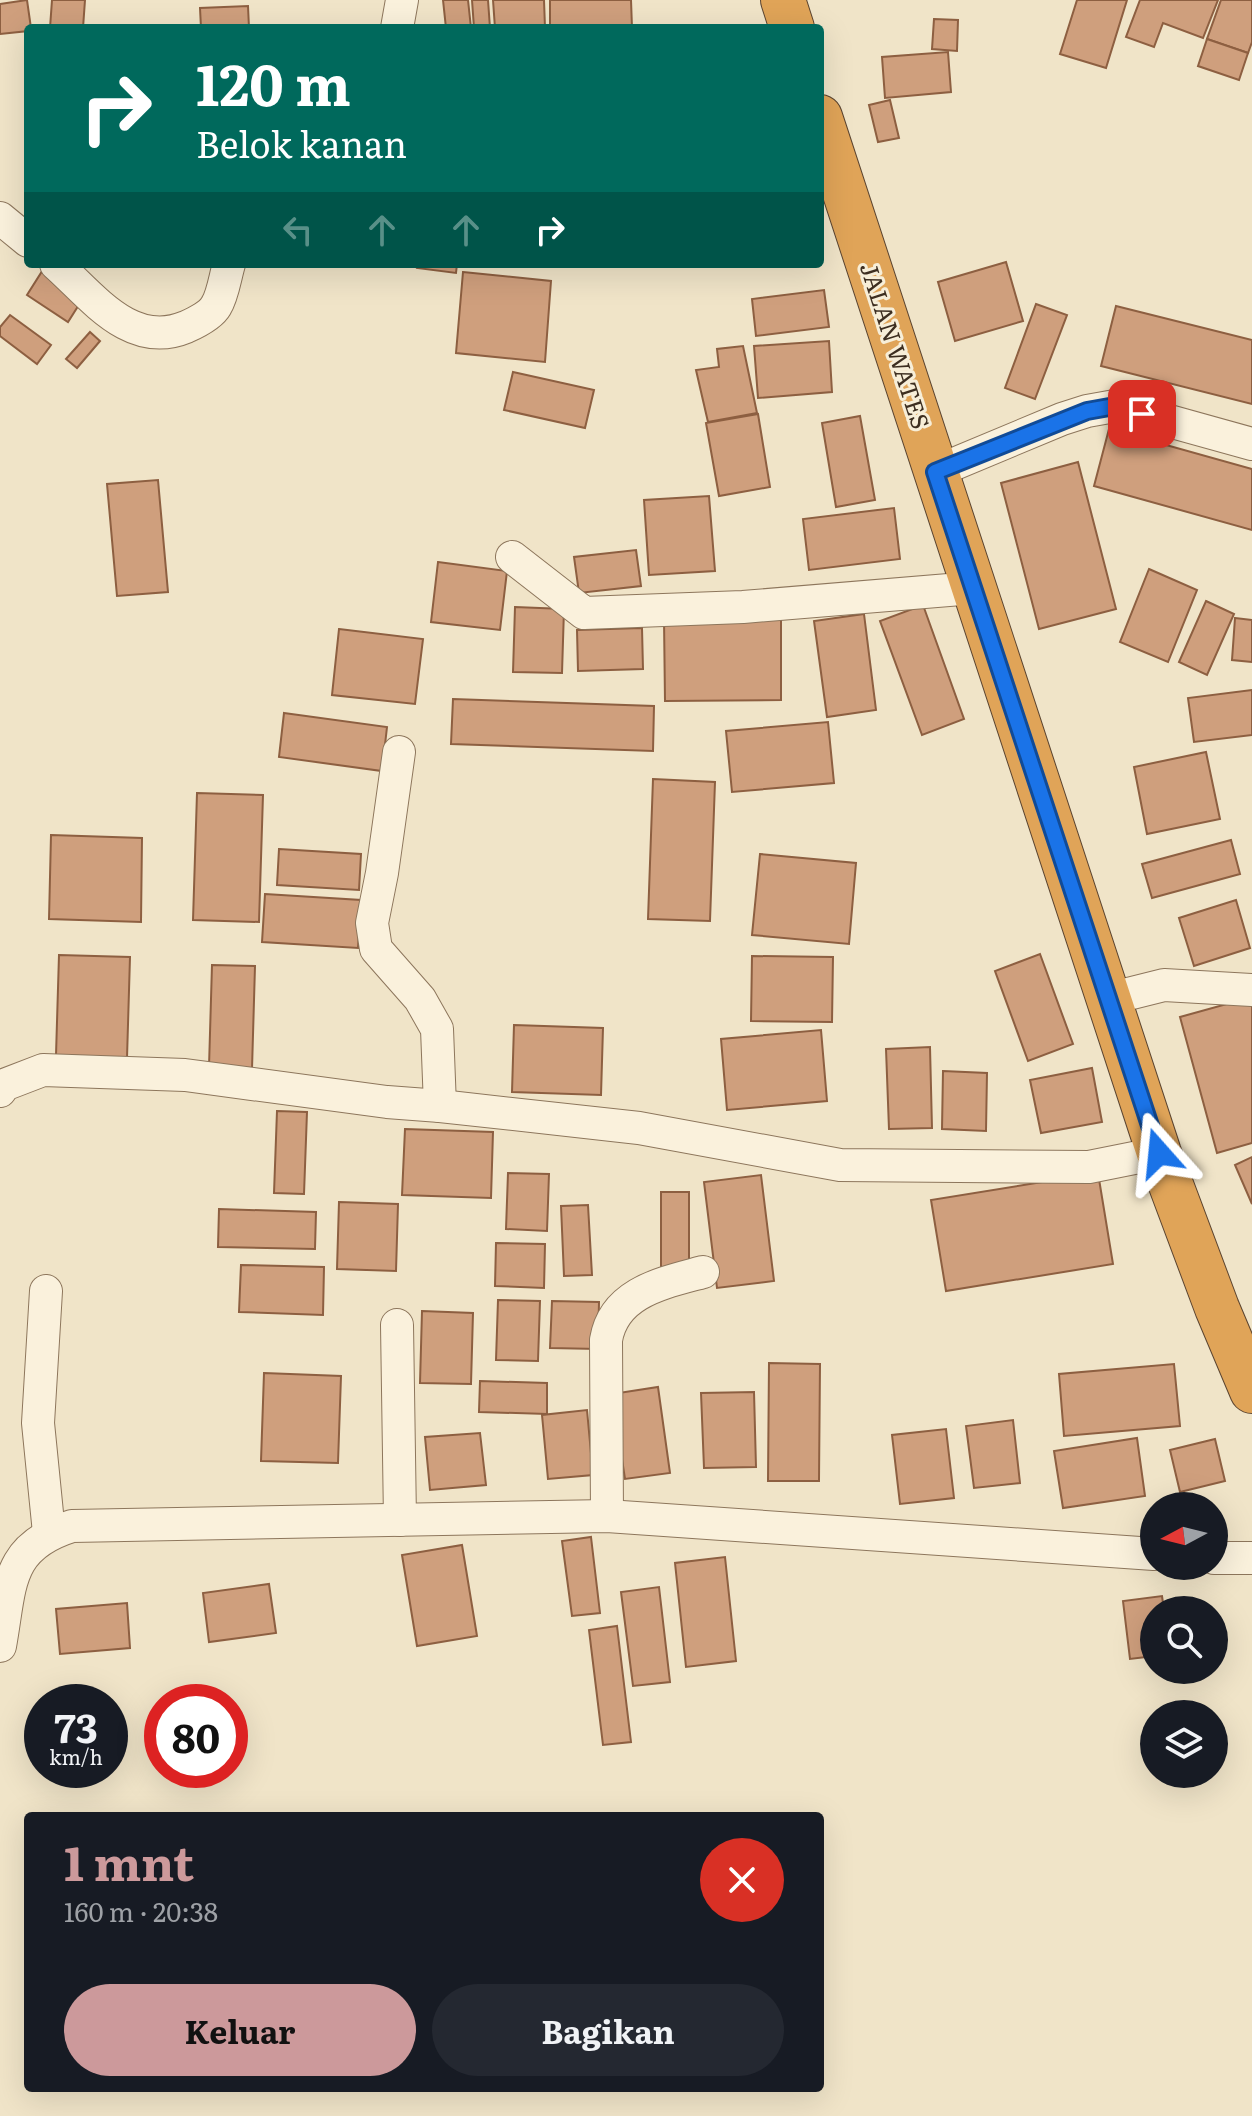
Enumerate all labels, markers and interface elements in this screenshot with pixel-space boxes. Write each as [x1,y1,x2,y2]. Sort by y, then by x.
text: 120 m [196,40,351,123]
icon: right [64,56,168,160]
text: Belok kanan [196,116,407,169]
icon: left [276,208,320,252]
icon: ahead [360,208,404,252]
icon: ahead [444,208,488,252]
icon: right [528,208,572,252]
street label: JALAN WATES [853,257,940,433]
pin [1108,380,1176,448]
icon: arrive [1120,392,1164,436]
position arrow [1117,1111,1201,1195]
north arrow [1140,1492,1228,1580]
map controls [1140,1492,1228,1788]
button: search [1140,1596,1228,1684]
speed limit sign: 80 [144,1684,248,1788]
text: 73 [54,1696,98,1755]
button: layers [1140,1700,1228,1788]
text: km/h [49,1741,103,1771]
text: 1 mnt [64,1825,194,1896]
button: close [700,1838,784,1922]
text: 160 m · 20:38 [64,1891,218,1930]
button: Keluar [64,1984,416,2076]
button: Bagikan [432,1984,784,2076]

